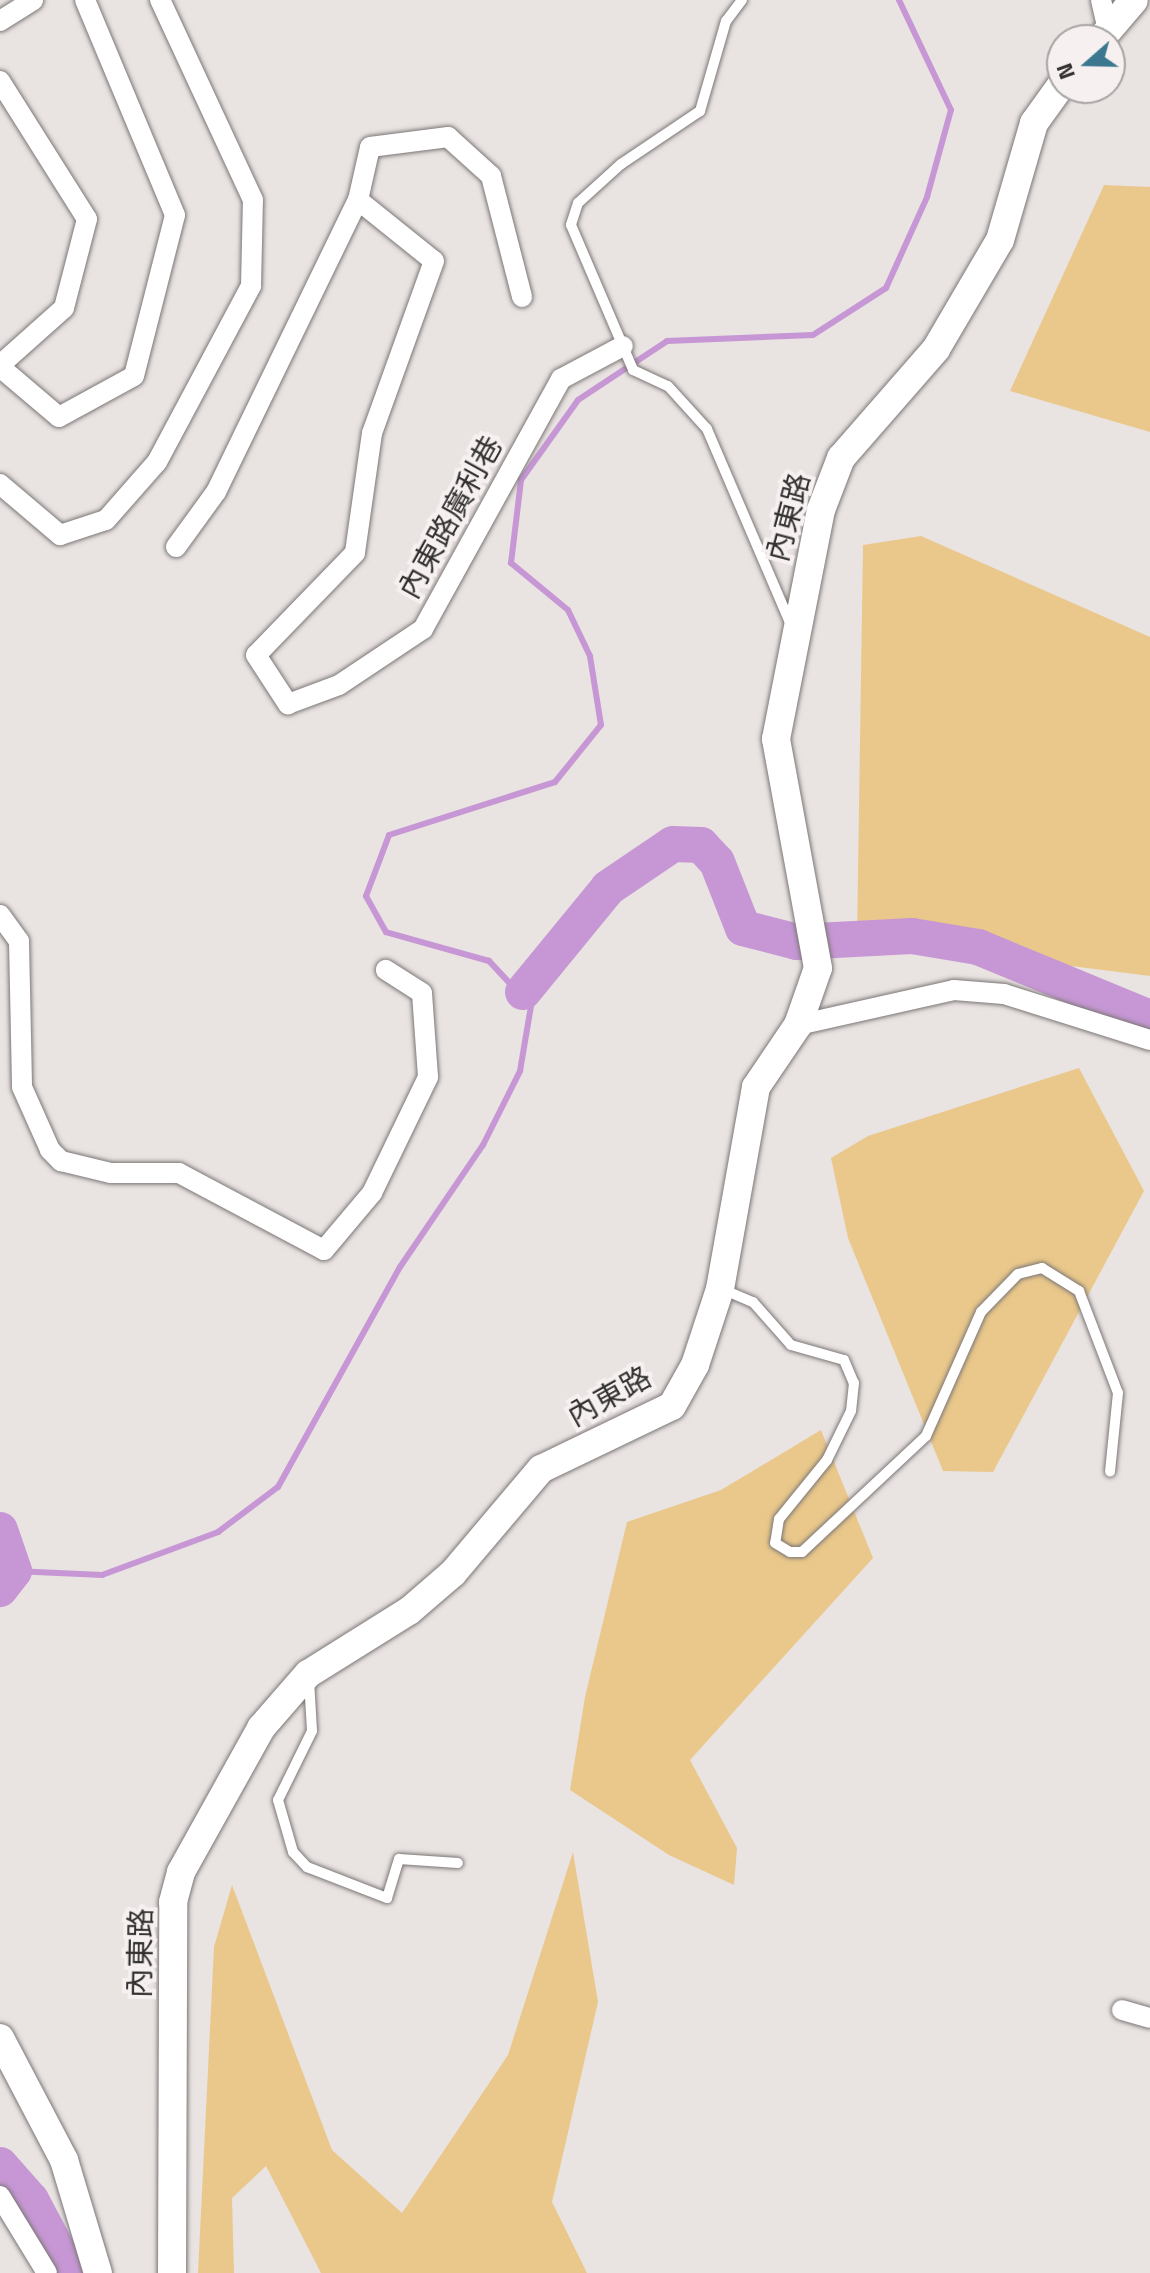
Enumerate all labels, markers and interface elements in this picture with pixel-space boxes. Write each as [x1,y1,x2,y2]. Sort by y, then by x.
north arrow [1046,24,1126,104]
text: N [1047,59,1084,85]
street label: 內東路廣利巷 [391,430,509,604]
street label: 內東路 [759,469,817,565]
street label: 內東路 [561,1358,657,1434]
street label: 內東路 [121,1908,159,1998]

